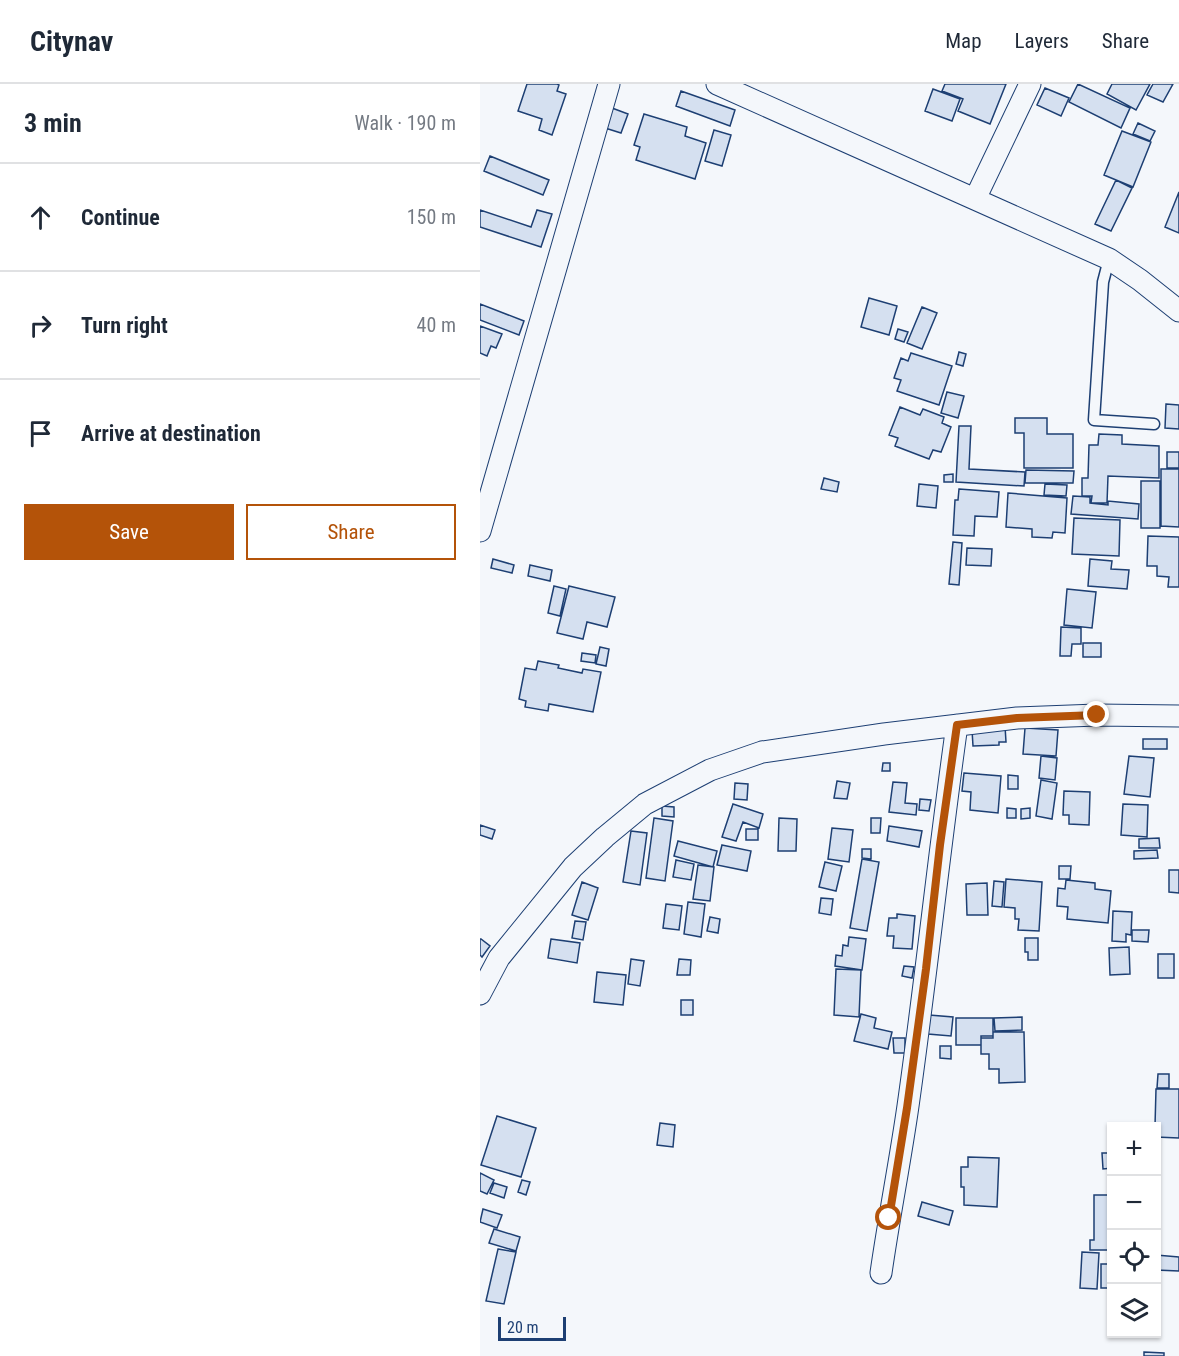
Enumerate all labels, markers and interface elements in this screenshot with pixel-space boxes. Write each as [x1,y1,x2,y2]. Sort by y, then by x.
text: Citynav [30,25,113,58]
text: Map [945,29,982,53]
text: Layers [1015,29,1069,53]
text: Share [1102,29,1149,53]
text: 3 min [24,108,82,138]
text: Walk · 190 m [355,111,456,135]
icon: ahead [24,201,57,234]
text: Continue [81,205,160,230]
text: 150 m [407,205,456,229]
icon: right [24,309,57,342]
text: Turn right [81,313,168,338]
text: 40 m [417,313,456,337]
icon: arrive [24,417,57,450]
text: Arrive at destination [81,421,261,446]
button: Save [24,504,234,560]
button: Share [246,504,456,560]
route end [1083,701,1109,727]
map controls [1107,1122,1161,1338]
button: + [1107,1122,1161,1176]
button: − [1107,1176,1161,1230]
route start [875,1204,901,1230]
button: locate [1107,1230,1161,1284]
button: layers [1107,1284,1161,1338]
scale bar [498,1314,566,1342]
text: 20 m [507,1318,539,1337]

